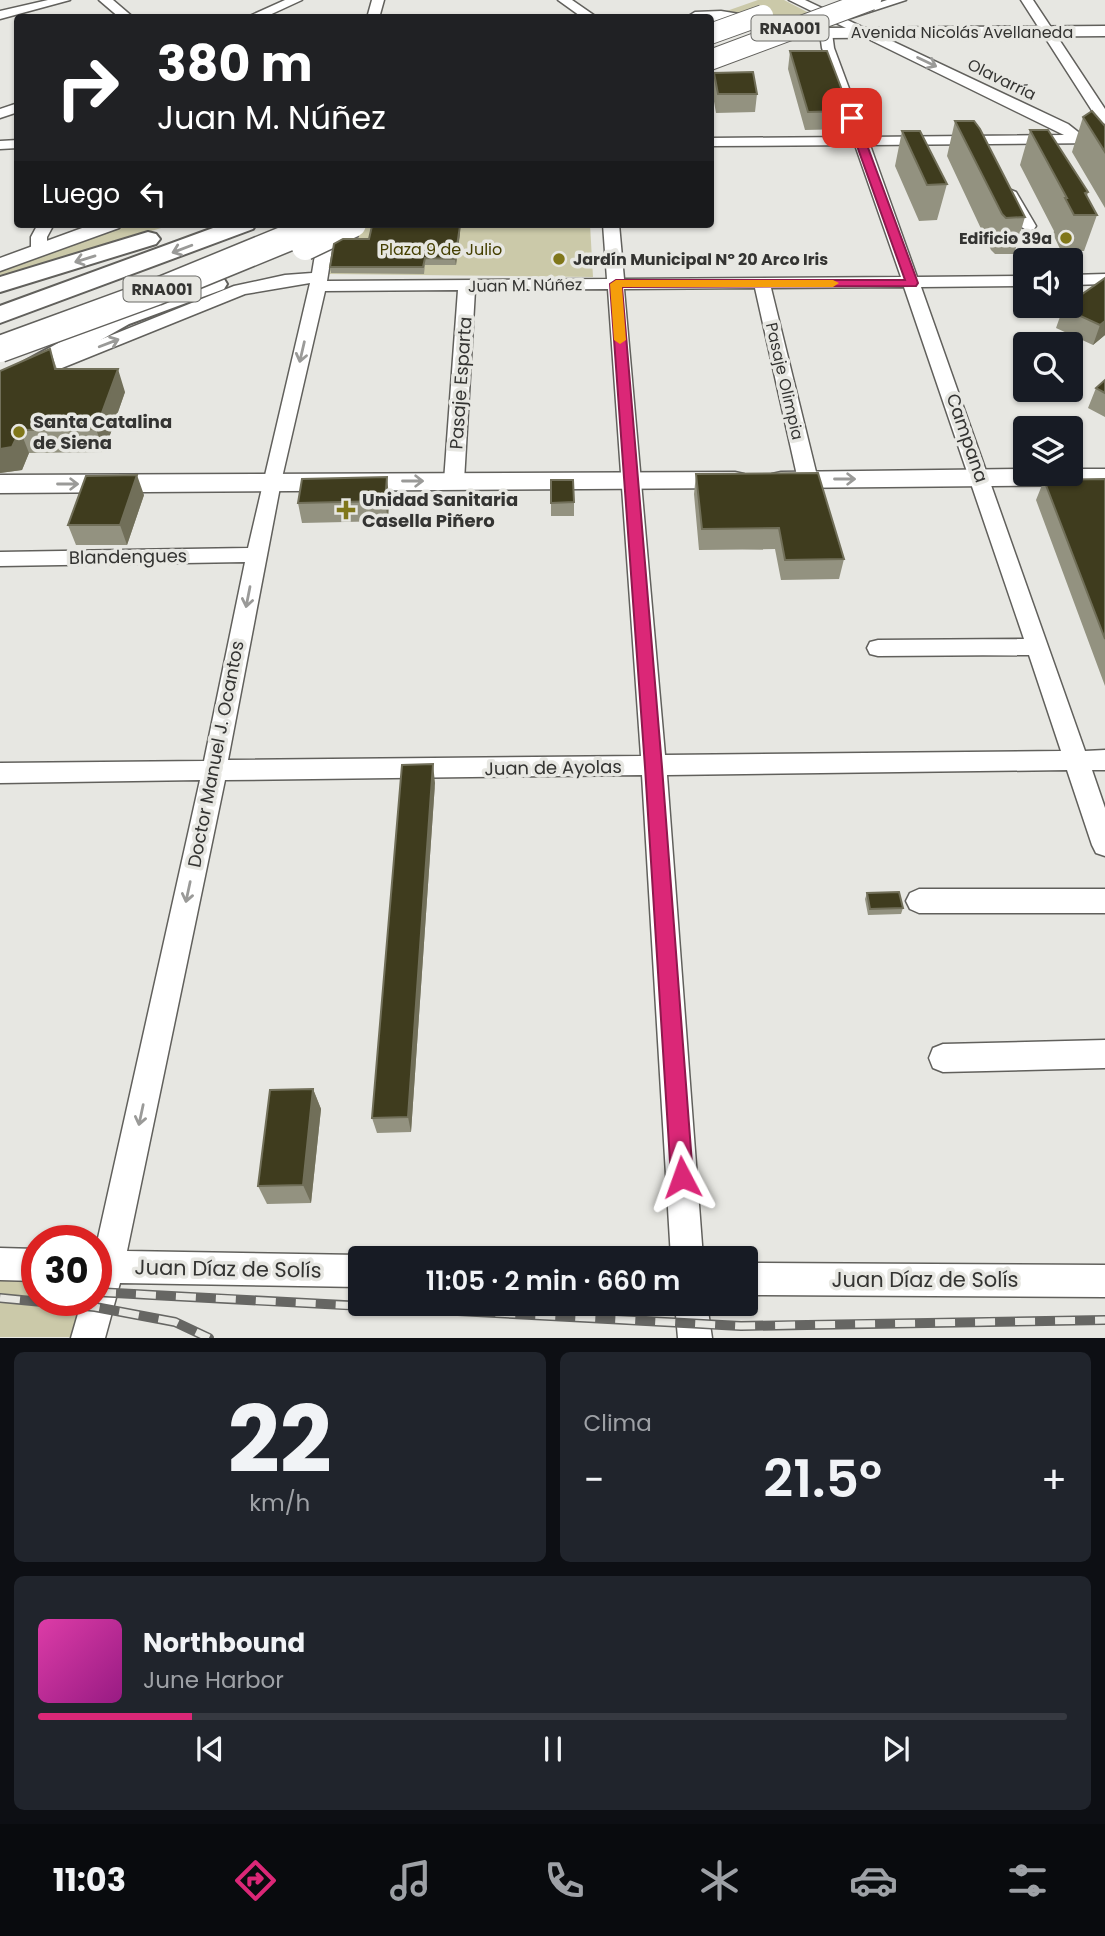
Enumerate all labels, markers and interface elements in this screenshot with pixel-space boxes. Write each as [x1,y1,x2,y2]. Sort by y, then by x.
road number: RNA001 [752,16,828,40]
street label: Avenida Nicolás Avellaneda [851,21,1073,44]
text: 380 m [157,30,313,98]
icon: right [42,42,133,133]
street label: Olavarría [964,53,1040,106]
one-way arrow [916,56,937,69]
pin [822,88,882,148]
text: Juan M. Núñez [157,95,386,140]
icon: arrive [833,99,871,137]
icon: left [134,175,172,213]
text: Luego [42,176,120,212]
place label: Edificio 39a [959,227,1052,250]
marker: Edificio 39a [1058,230,1074,246]
park label: Plaza 9 de Julio [380,238,502,261]
one-way arrow [171,244,193,256]
place label: Jardín Municipal Nº 20 Arco Iris [573,248,828,271]
map controls [1013,248,1083,486]
button: sound [1013,248,1083,318]
marker: Jardín Municipal Nº 20 Arco Iris [551,251,567,267]
one-way arrow [75,253,97,266]
street label: Juan M. Núñez [468,273,582,298]
road number: RNA001 [124,276,200,302]
street label: Pasaje Esparta [443,316,478,450]
street label: Pasaje Olimpia [760,320,809,442]
button: search [1013,332,1083,402]
one-way arrow [97,336,119,349]
one-way arrow [295,341,308,363]
street label: Campana [941,390,994,486]
place label: Santa Catalina de Siena [33,409,172,455]
button: layers [1013,416,1083,486]
marker: Santa Catalina de Siena [11,424,27,440]
one-way arrow [833,472,856,486]
one-way arrow [401,474,424,488]
one-way arrow [56,477,79,491]
place label: Unidad Sanitaria Casella Piñero [362,487,518,533]
marker: Unidad Sanitaria Casella Piñero [336,500,356,520]
street label: Blandengues [69,543,187,570]
one-way arrow [240,585,254,608]
street label: Doctor Manuel J. Ocantos [181,639,250,869]
street label: Juan de Ayolas [484,754,622,781]
one-way arrow [181,880,195,903]
one-way arrow [133,1103,147,1126]
position arrow [645,1140,719,1214]
speed limit sign: 30 [21,1225,112,1316]
street label: Juan Díaz de Solís [134,1252,322,1285]
text: 11:05 · 2 min · 660 m [426,1263,680,1299]
street label: Juan Díaz de Solís [831,1265,1019,1294]
text: 22 [228,1376,332,1504]
text: Clima [584,1407,652,1439]
text: 21.5° [763,1442,882,1515]
text: − [584,1453,604,1506]
text: + [1041,1453,1067,1506]
text: km/h [249,1487,310,1519]
text: Northbound [143,1625,305,1661]
text: June Harbor [143,1664,284,1696]
icon: previous [191,1730,229,1768]
icon: pause [534,1730,572,1768]
icon: next [877,1730,915,1768]
icon: directions [231,1856,280,1905]
icon: music [386,1856,435,1905]
icon: phone [540,1856,589,1905]
icon: climate [695,1856,744,1905]
icon: car [849,1856,898,1905]
icon: filters [1003,1856,1052,1905]
text: 11:03 [53,1857,126,1902]

